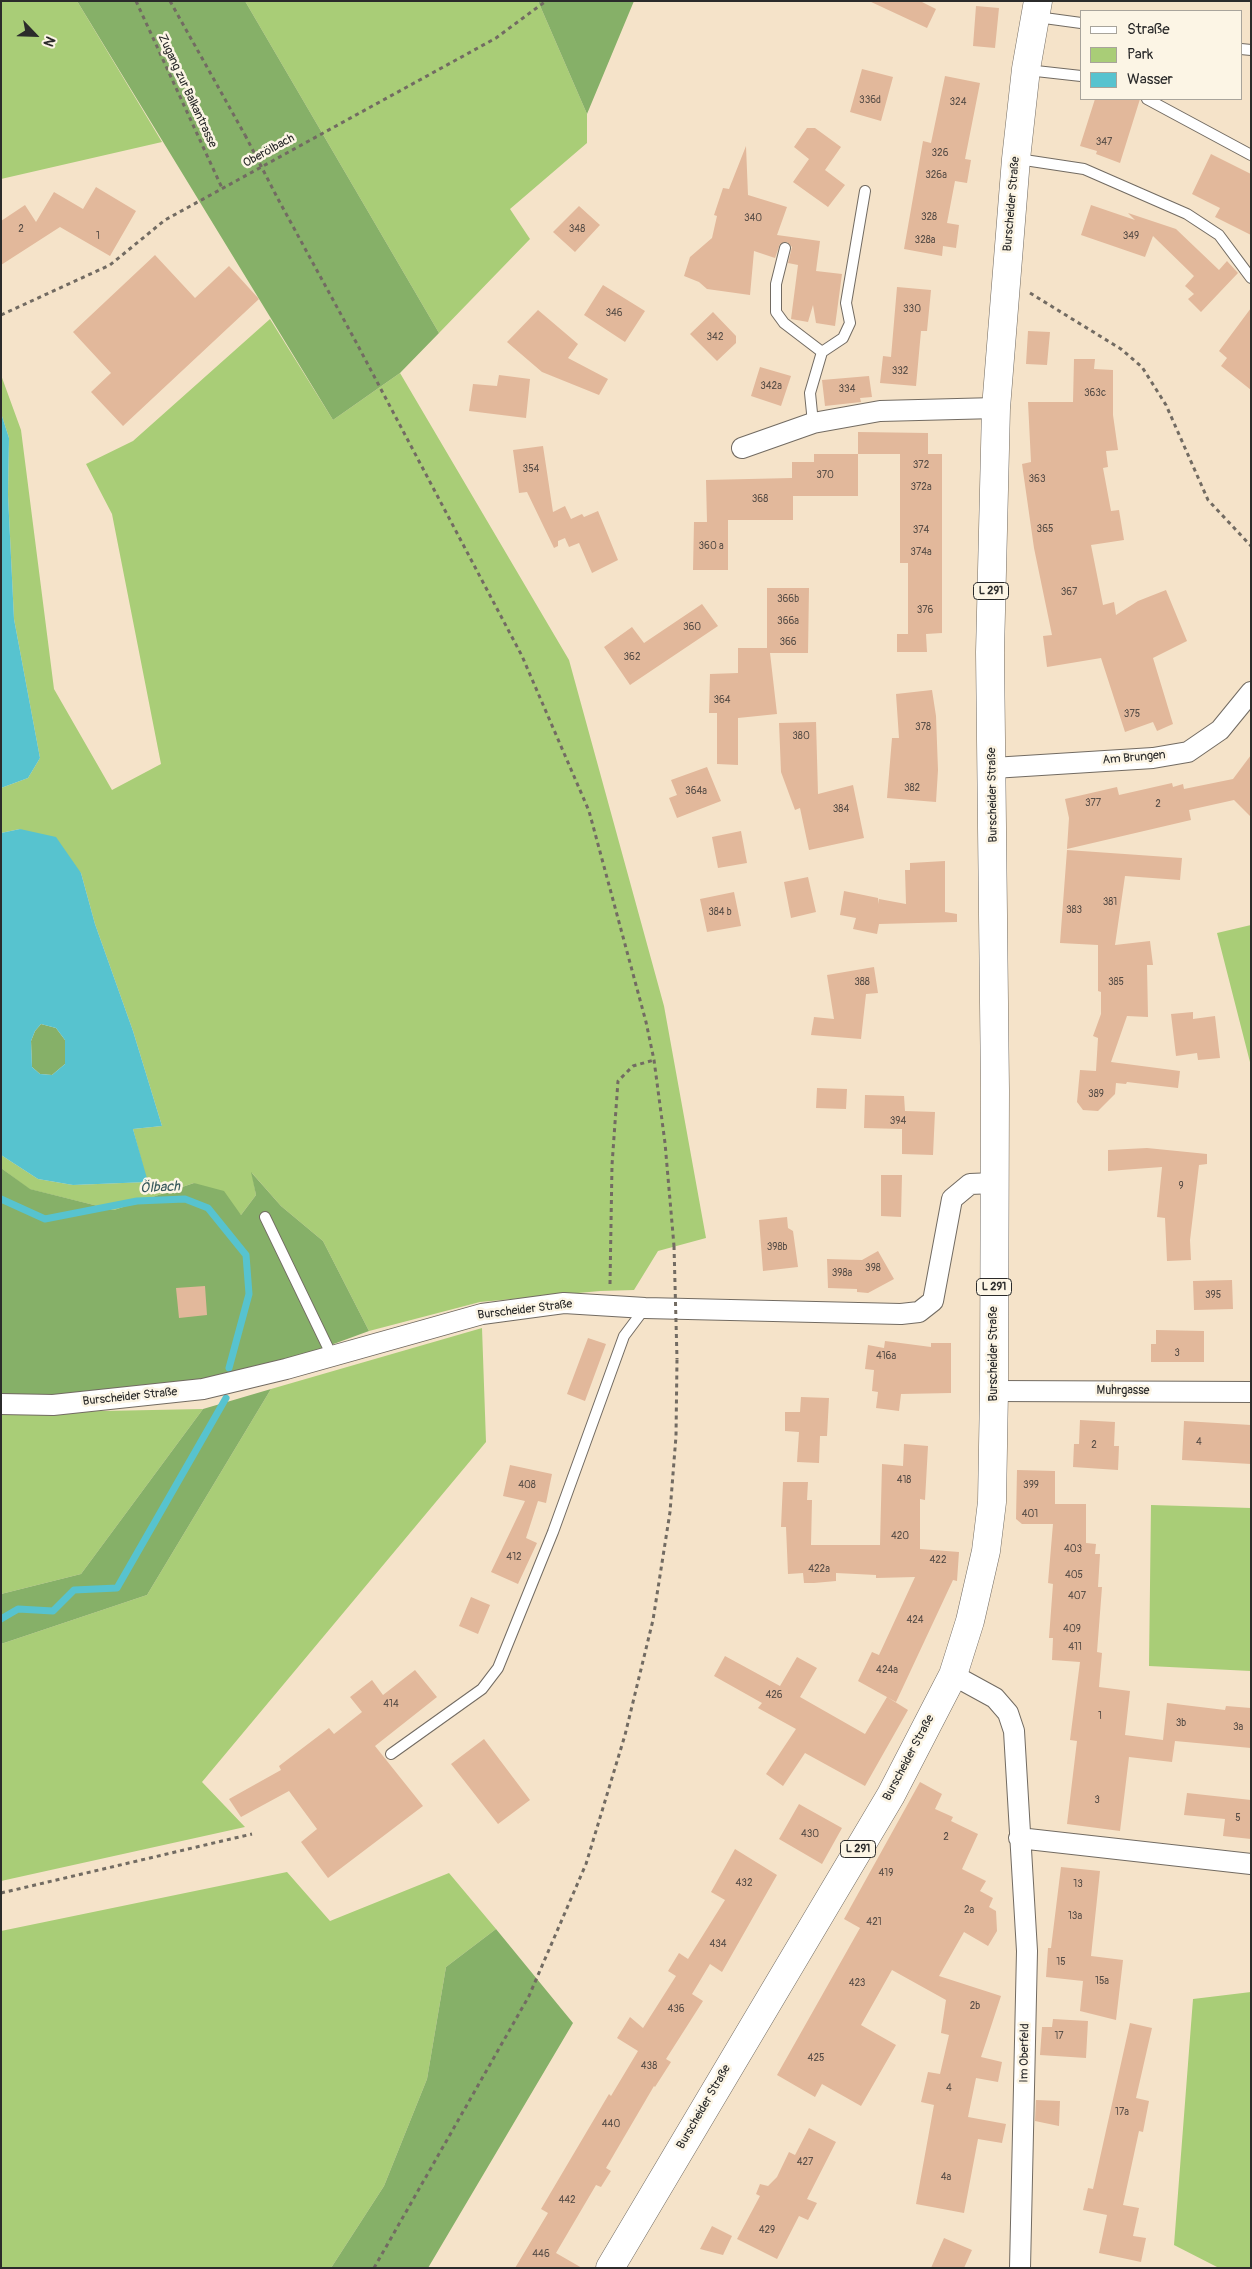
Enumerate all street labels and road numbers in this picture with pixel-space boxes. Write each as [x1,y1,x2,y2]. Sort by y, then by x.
street label: Zugang zur Balkantrasse [154,32,220,150]
street label: Oberölbach [241,131,297,171]
street label: Burscheider Straße [1001,156,1023,252]
road number: L 291 [974,582,1008,600]
street label: Burscheider Straße [985,747,1001,843]
street label: Am Brungen [1102,748,1166,768]
road number: L 291 [976,1278,1012,1295]
street label: Burscheider Straße [477,1297,573,1323]
street label: Burscheider Straße [987,1306,1001,1402]
street label: Muhrgasse [1097,1384,1149,1398]
street label: Burscheider Straße [82,1385,178,1409]
street label: Burscheider Straße [880,1713,938,1803]
road number: L 291 [840,1840,876,1858]
street label: Im Oberfeld [1017,2023,1033,2083]
street label: Burscheider Straße [674,2062,734,2152]

